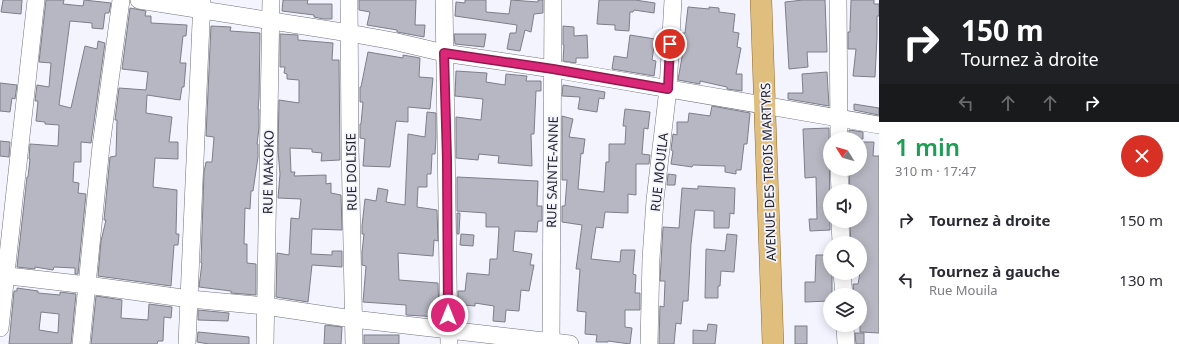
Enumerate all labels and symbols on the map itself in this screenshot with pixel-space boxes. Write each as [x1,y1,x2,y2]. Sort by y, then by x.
pin [653,27,687,61]
street label: AVENUE DES TROIS MARTYRS [756,83,780,261]
street label: RUE SAINTE-ANNE [542,116,562,228]
street label: RUE MAKOKO [258,130,278,214]
street label: RUE MOUILA [646,131,672,212]
north arrow [823,132,867,176]
street label: RUE DOLISIE [341,133,361,211]
position arrow [427,294,469,336]

